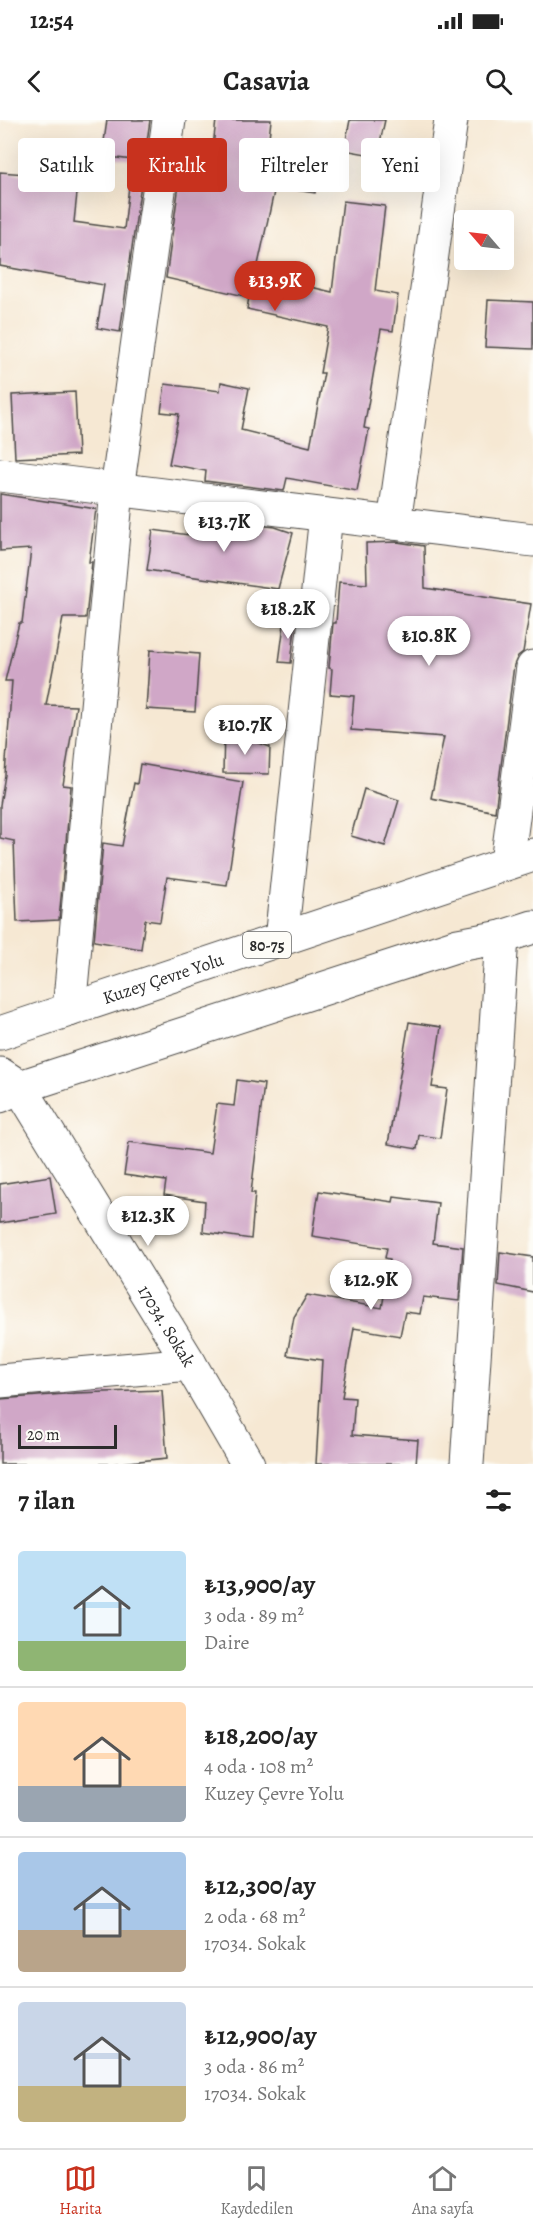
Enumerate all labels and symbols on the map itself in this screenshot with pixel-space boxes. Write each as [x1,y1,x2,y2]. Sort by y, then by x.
north arrow [454,210,514,270]
pin: ₺13.9K [226,261,324,312]
pin: ₺13.7K [175,502,273,553]
pin: ₺18.2K [239,589,337,640]
pin: ₺10.8K [380,616,478,667]
pin: ₺10.7K [196,705,294,756]
road number: 80-75 [243,932,291,958]
street label: Kuzey Çevre Yolu [100,947,227,1010]
pin: ₺12.3K [99,1196,197,1247]
pin: ₺12.9K [322,1260,420,1311]
street label: 17034. Sokak [132,1280,201,1371]
scale bar [18,1422,117,1450]

